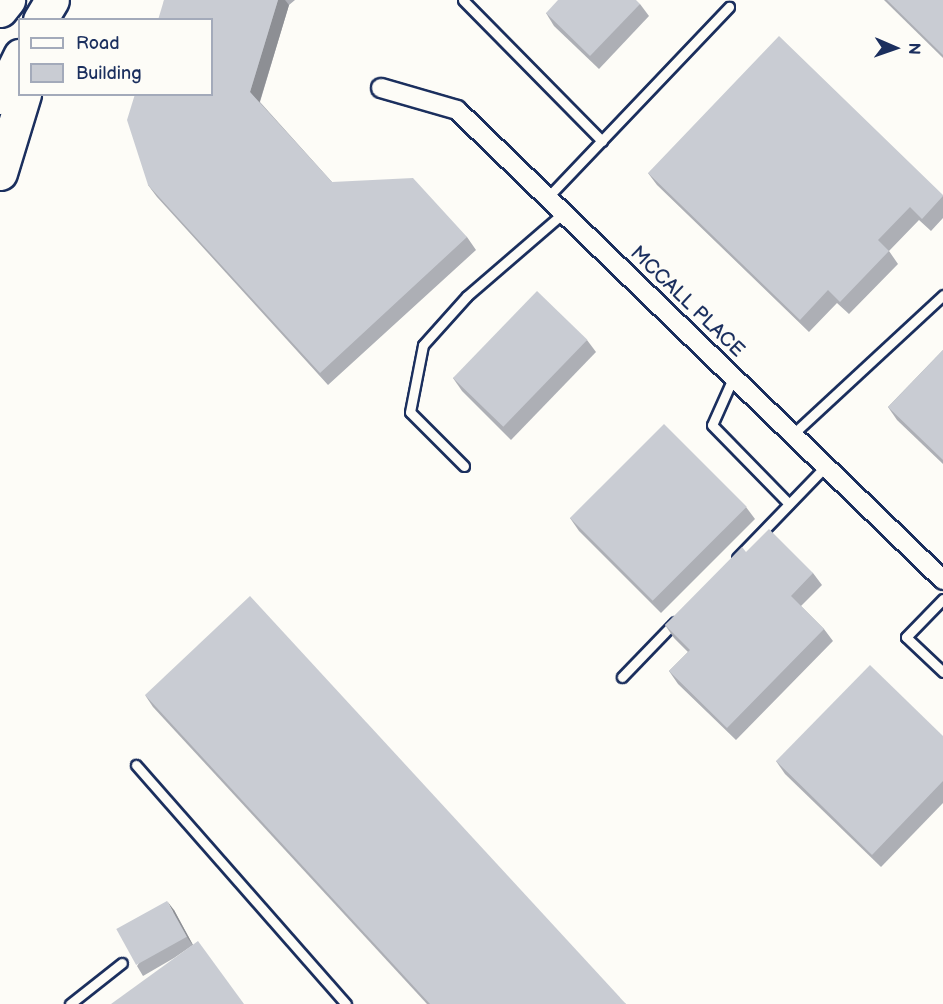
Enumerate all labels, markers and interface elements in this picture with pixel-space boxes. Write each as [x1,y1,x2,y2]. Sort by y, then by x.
legend [18,18,213,96]
north arrow [865,18,925,78]
text: Road [76,33,120,54]
text: N [904,42,923,55]
text: Building [76,63,142,84]
street label: MCCALL PLACE [625,241,749,363]

